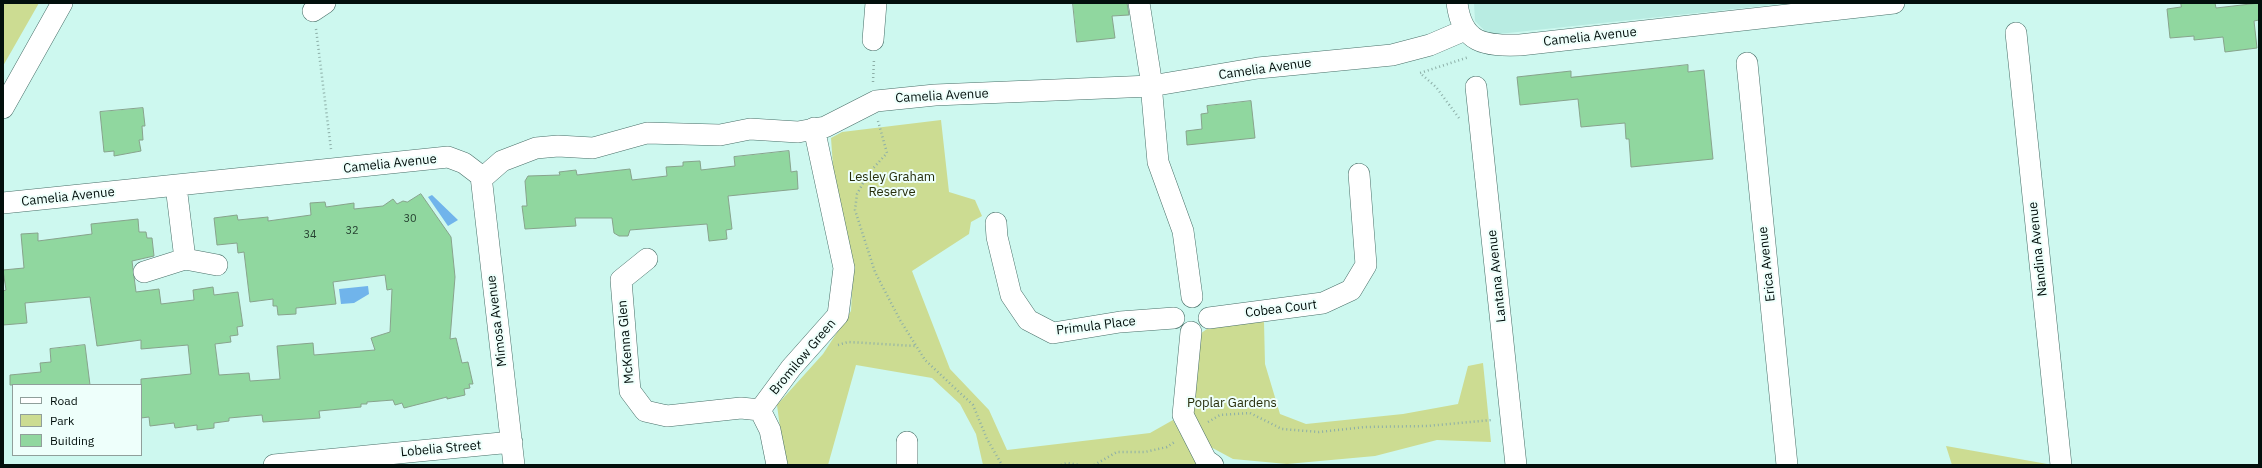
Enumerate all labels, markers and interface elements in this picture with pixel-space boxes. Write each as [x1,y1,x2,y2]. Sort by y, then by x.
street label: Camelia Avenue [1543,24,1637,50]
street label: Camelia Avenue [1218,55,1312,83]
street label: Camelia Avenue [895,86,989,106]
street label: Camelia Avenue [343,151,437,177]
park label: Lesley Graham Reserve [849,169,935,200]
street label: Camelia Avenue [21,184,115,210]
street label: Nandina Avenue [2025,201,2051,297]
house number: 30 [403,212,417,226]
house number: 32 [345,224,359,238]
street label: Erica Avenue [1755,226,1779,302]
house number: 34 [303,228,317,242]
street label: Lantana Avenue [1484,229,1510,323]
street label: Mimosa Avenue [484,274,510,368]
street label: Cobea Court [1244,297,1318,321]
street label: McKenna Glen [615,299,637,385]
street label: Primula Place [1055,313,1137,339]
street label: Bromilow Green [767,316,839,398]
legend [12,384,142,456]
text: Road [50,393,78,408]
park label: Poplar Gardens [1187,395,1277,411]
text: Park [50,413,74,428]
text: Building [50,433,94,448]
street label: Lobelia Street [400,438,482,460]

